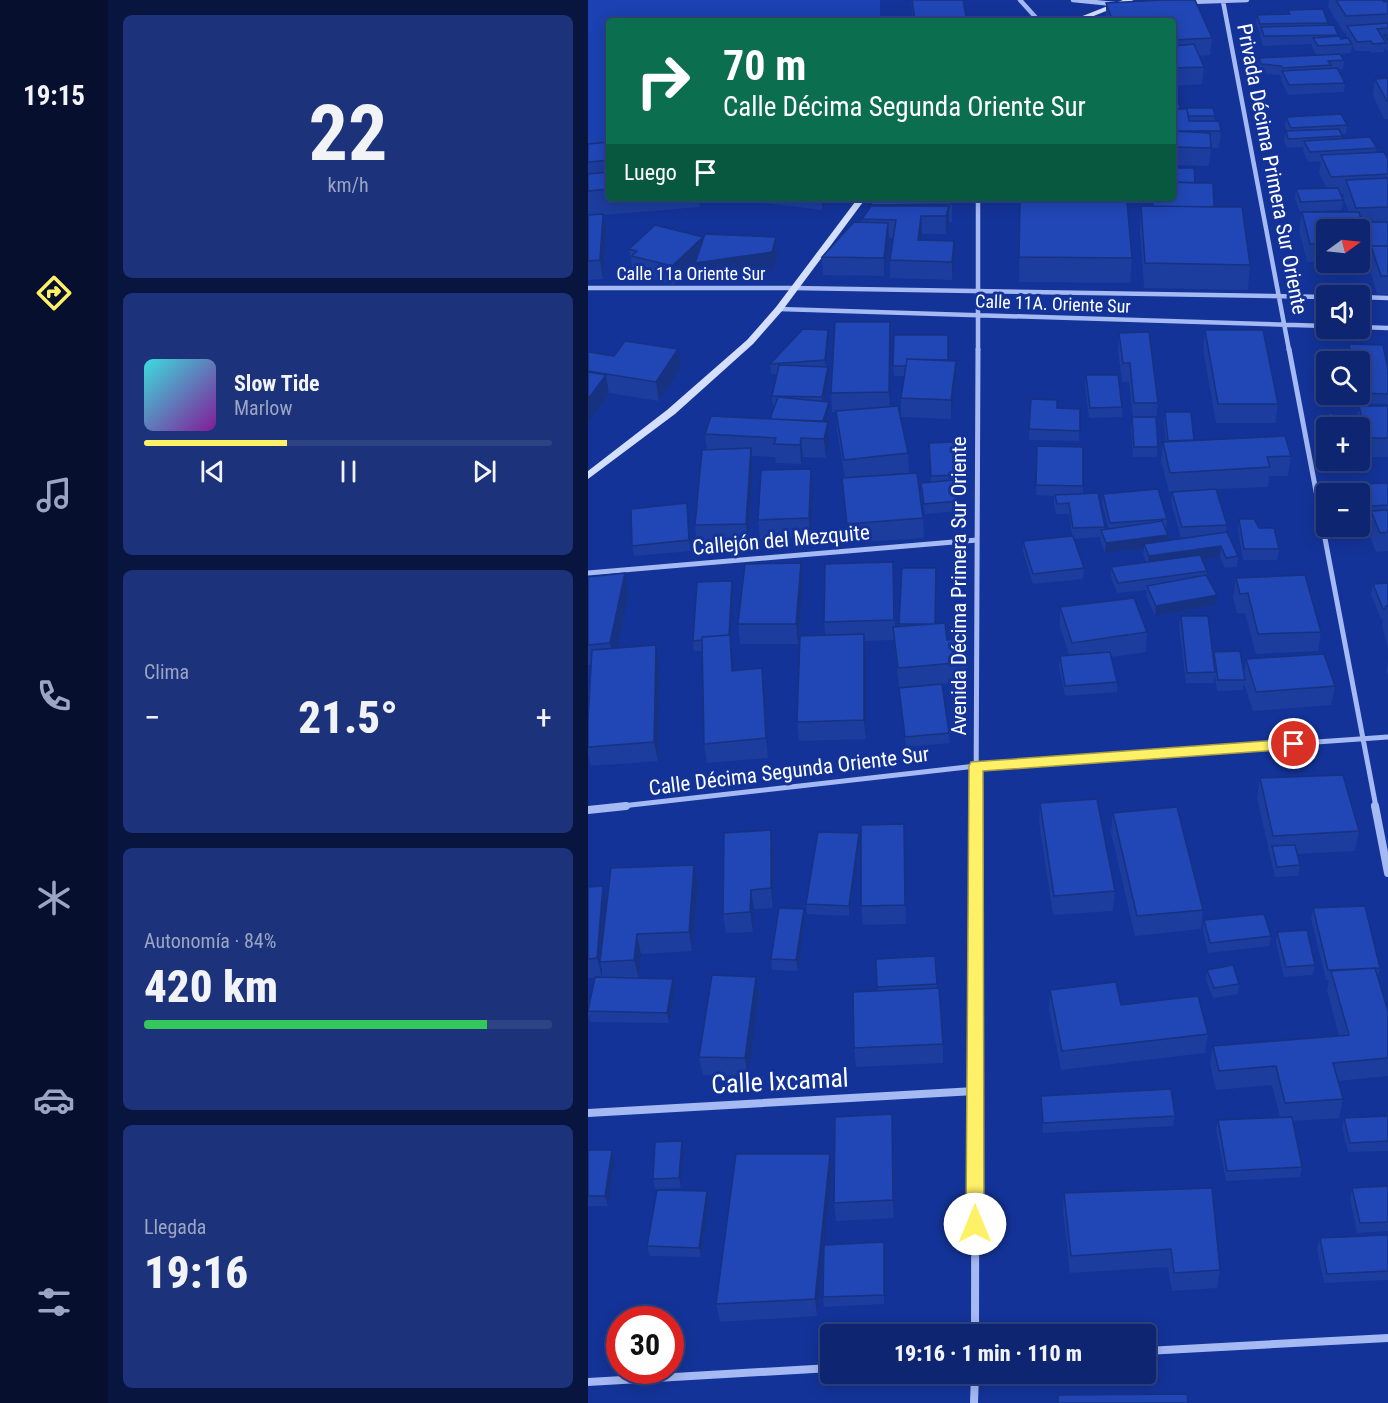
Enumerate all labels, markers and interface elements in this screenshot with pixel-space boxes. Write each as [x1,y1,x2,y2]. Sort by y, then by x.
street label: Privada Décima Primera Sur Oriente [1232,22,1312,317]
text: 70 m [723,41,806,90]
icon: right [624,42,702,120]
text: 19:15 [23,80,85,112]
text: 22 [309,88,387,179]
text: Calle Décima Segunda Oriente Sur [723,91,1086,123]
icon: arrive [689,156,722,189]
text: Luego [624,160,677,185]
text: km/h [327,173,369,197]
north arrow [1316,219,1370,273]
map controls [1316,219,1370,537]
street label: Calle 11a Oriente Sur [616,263,766,284]
icon: directions [33,272,75,314]
button: sound [1316,285,1370,339]
street label: Calle 11A. Oriente Sur [975,290,1132,317]
button: search [1316,351,1370,405]
text: Slow Tide [234,371,320,396]
text: Marlow [234,396,292,420]
button: + [1316,417,1370,471]
street label: Avenida Décima Primera Sur Oriente [947,436,971,736]
icon: previous [196,455,229,488]
icon: pause [332,455,365,488]
icon: next [468,455,501,488]
icon: music [33,474,75,516]
button: − [1316,483,1370,537]
street label: Callejón del Mezquite [691,520,871,560]
text: Clima [144,660,189,684]
icon: phone [33,675,75,717]
text: 21.5° [298,691,398,744]
text: − [144,698,161,737]
text: + [536,698,552,737]
pin [1268,718,1319,769]
icon: arrive [1277,727,1310,760]
street label: Calle Décima Segunda Oriente Sur [647,742,931,800]
icon: climate [33,877,75,919]
text: Autonomía · 84% [144,929,276,953]
text: 420 km [144,960,278,1013]
street label: Calle Ixcamal [711,1062,849,1100]
icon: car [33,1079,75,1121]
position arrow [943,1192,1007,1256]
text: Llegada [144,1215,206,1239]
text: 19:16 [144,1246,248,1299]
icon: filters [33,1281,75,1323]
speed limit sign: 30 [606,1306,684,1384]
text: 19:16 · 1 min · 110 m [894,1341,1082,1366]

